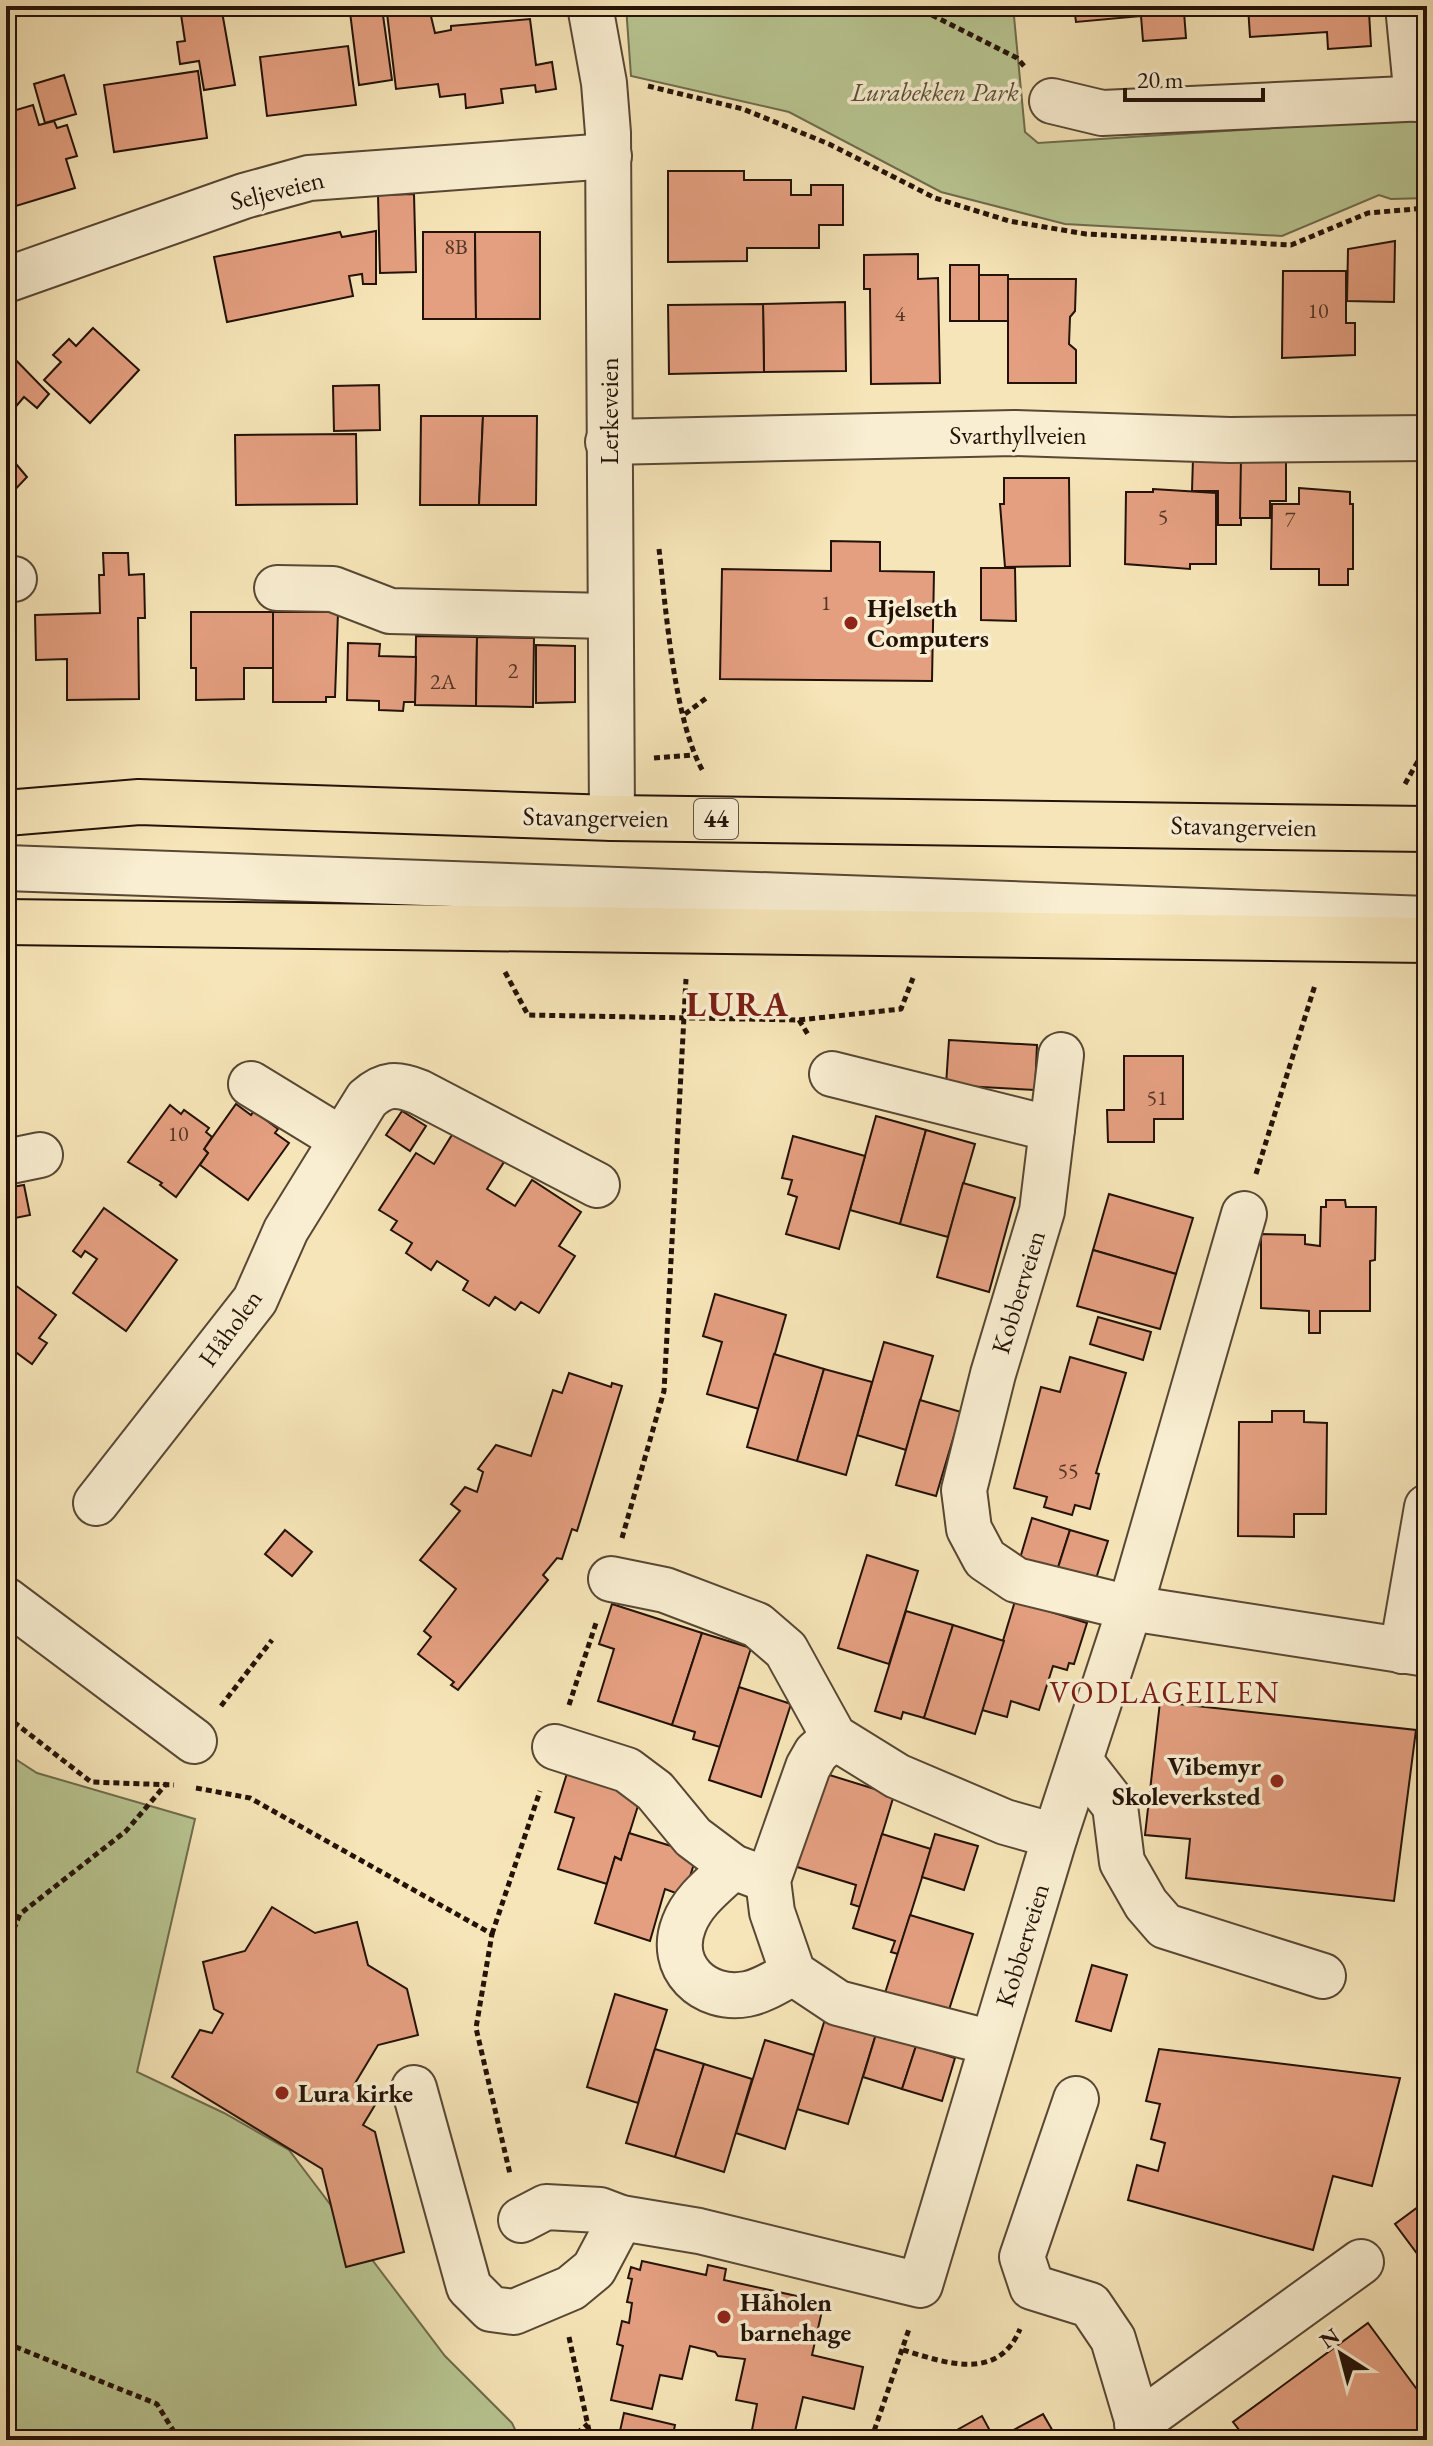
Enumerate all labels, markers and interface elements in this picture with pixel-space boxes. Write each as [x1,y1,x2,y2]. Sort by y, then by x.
scale bar [1125,52,1263,102]
text: 20 m [1137,64,1184,95]
park label: Lurabekken Park [850,75,1019,109]
street label: Seljeveien [227,162,328,218]
house number: 8B [444,232,468,261]
house number: 10 [1307,296,1329,325]
house number: 4 [895,299,906,328]
street label: Lerkeveien [592,357,626,465]
street label: Svarthyllveien [949,418,1087,452]
house number: 5 [1158,502,1168,531]
house number: 7 [1285,505,1296,534]
house number: 1 [821,588,831,617]
place label: Hjelseth Computers [867,591,989,655]
marker: Hjelseth Computers [842,614,860,632]
house number: 2 [508,656,519,685]
house number: 2A [430,667,457,696]
street label: Stavangerveien [522,799,670,835]
road number: 44 [694,799,738,839]
street label: Stavangerveien [1170,808,1318,844]
district label: LURA [686,982,790,1026]
house number: 51 [1146,1083,1168,1112]
house number: 10 [167,1119,189,1148]
street label: Kobberveien [983,1226,1053,1358]
street label: Håholen [191,1282,270,1373]
house number: 55 [1057,1456,1079,1485]
district label: VODLAGEILEN [1049,1673,1281,1712]
place label: Vibemyr Skoleverksted [1112,1749,1262,1813]
marker: Vibemyr Skoleverksted [1268,1772,1286,1790]
street label: Kobberveien [987,1879,1057,2011]
place label: Lura kirke [298,2076,413,2110]
marker: Lura kirke [273,2084,291,2102]
place label: Håholen barnehage [740,2285,851,2349]
marker: Håholen barnehage [715,2308,733,2326]
north arrow [1301,2314,1381,2394]
text: N [1314,2321,1345,2355]

